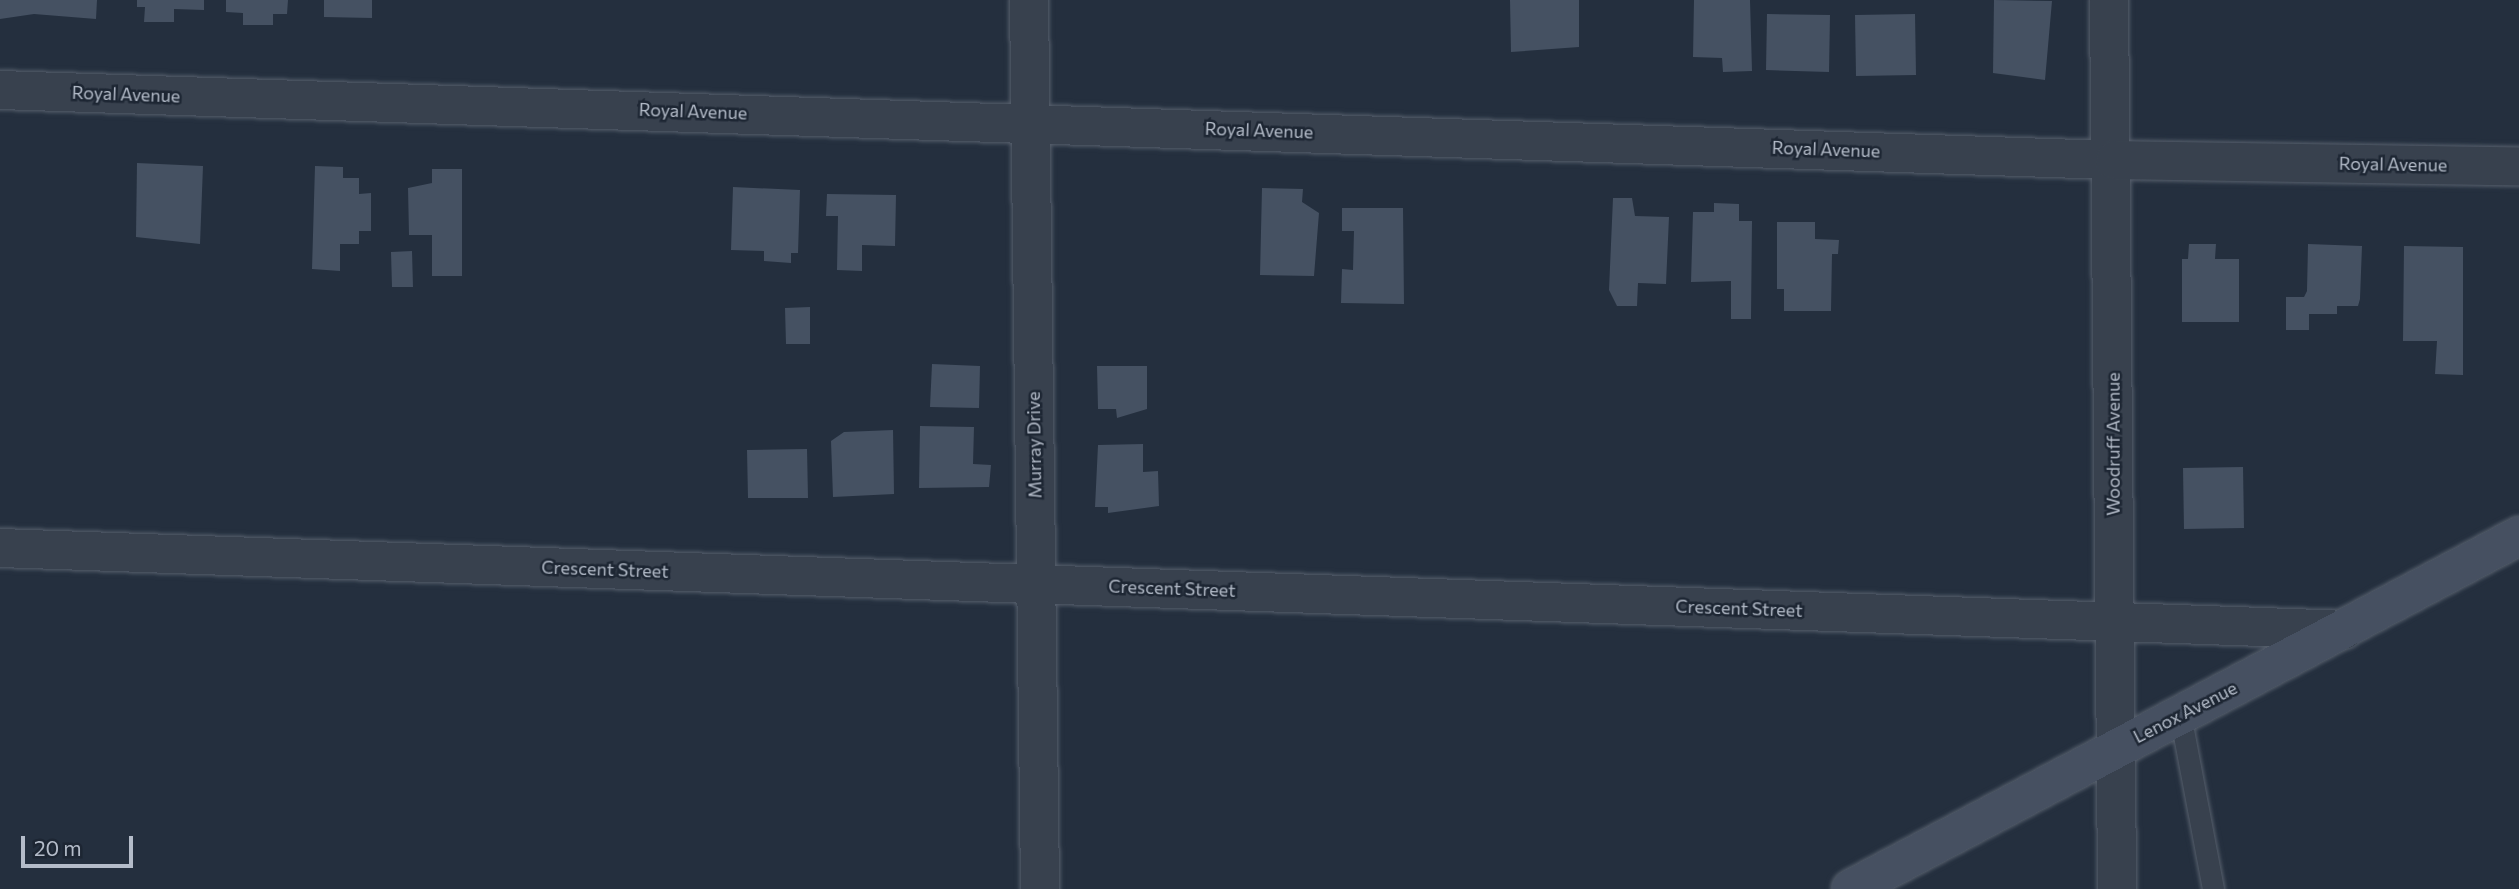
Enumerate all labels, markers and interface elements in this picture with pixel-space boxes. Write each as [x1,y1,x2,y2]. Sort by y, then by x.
street label: Royal Avenue [71,81,181,107]
street label: Royal Avenue [638,98,748,124]
street label: Royal Avenue [1204,117,1314,143]
street label: Royal Avenue [1771,136,1881,162]
street label: Royal Avenue [2339,152,2447,176]
street label: Woodruff Avenue [2102,372,2124,516]
street label: Murray Drive [1022,391,1046,499]
street label: Crescent Street [541,556,669,582]
street label: Crescent Street [1108,575,1236,601]
street label: Crescent Street [1675,595,1803,621]
street label: Lenox Avenue [2130,677,2240,747]
scale bar [24,822,136,866]
text: 20 m [34,835,82,860]

